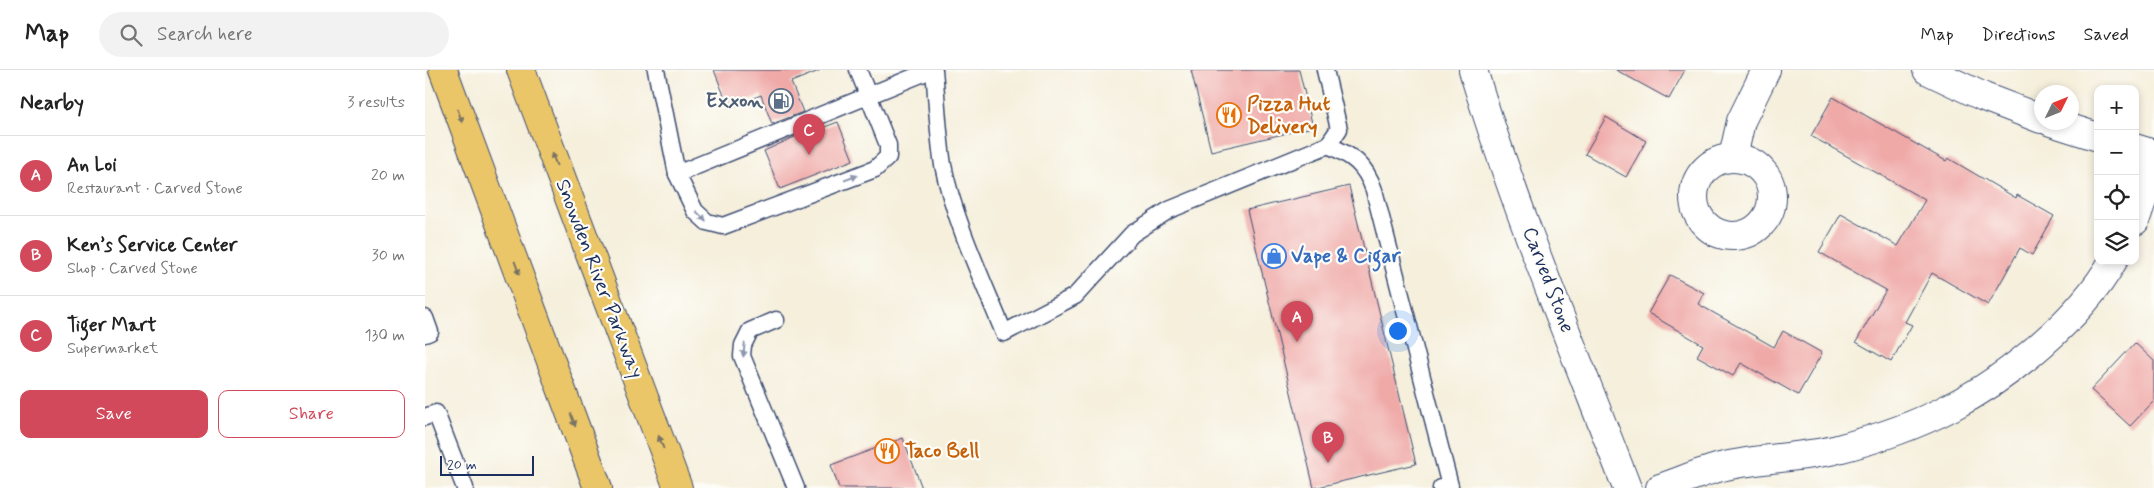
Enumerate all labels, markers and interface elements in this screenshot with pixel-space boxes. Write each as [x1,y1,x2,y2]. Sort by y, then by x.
search box [99,12,449,57]
text: Map [25,19,69,50]
icon: search [117,21,145,49]
text: Search here [157,22,253,47]
text: Map [1921,23,1954,47]
text: Directions [1982,23,2056,47]
text: Saved [2084,23,2129,47]
north arrow [2034,85,2079,130]
map controls [2094,85,2139,265]
button: + [2094,85,2139,130]
place label: Exxon [706,88,763,115]
fuel station icon: Exxon [768,88,794,114]
text: Nearby [20,89,84,117]
place label: Pizza Hut Delivery [1247,91,1331,141]
text: 3 results [347,92,405,113]
restaurant icon: Pizza Hut Delivery [1216,102,1242,128]
one-way arrow [457,108,464,123]
pin: C [793,114,825,155]
button: − [2094,130,2139,175]
one-way arrow [550,151,558,166]
text: An Loi [67,153,117,178]
text: A [31,165,41,186]
text: 20 m [371,165,405,186]
one-way arrow [844,174,859,181]
street label: Snowden River Parkway [548,175,650,383]
button: locate [2094,175,2139,220]
text: Restaurant · Carved Stone [67,178,243,199]
one-way arrow [694,210,706,222]
button: layers [2094,220,2139,265]
street label: Carved Stone [1515,223,1581,337]
text: Ken’s Service Center [67,233,237,258]
shop icon: Vape & Cigar [1261,243,1287,269]
place label: Vape & Cigar [1291,243,1401,272]
text: B [31,245,41,266]
text: 30 m [372,245,405,266]
text: Shop · Carved Stone [67,258,198,279]
one-way arrow [513,261,521,275]
pin: A [1281,301,1313,342]
text: Tiger Mart [67,313,156,338]
your location [1385,318,1411,344]
text: C [30,325,42,346]
text: 130 m [364,325,405,346]
text: Supermarket [67,338,158,359]
one-way arrow [740,342,748,358]
button: Save [20,390,208,438]
button: Share [218,390,405,438]
one-way arrow [569,413,577,428]
pin: B [1312,422,1344,463]
one-way arrow [657,435,664,450]
restaurant icon: Taco Bell [874,438,900,464]
place label: Taco Bell [905,438,979,465]
scale bar [440,453,534,476]
text: 20 m [447,456,477,474]

